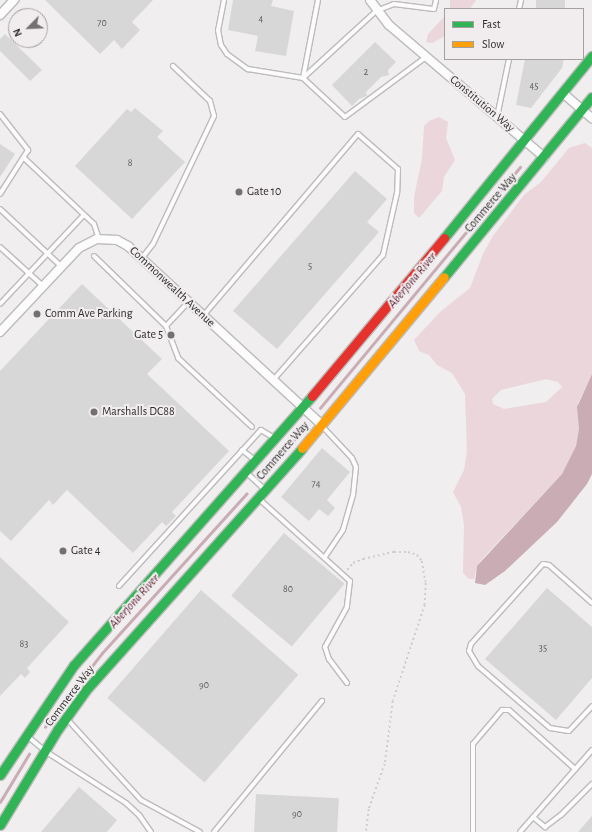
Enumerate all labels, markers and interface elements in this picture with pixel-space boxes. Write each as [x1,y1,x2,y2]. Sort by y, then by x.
north arrow [8,8,48,48]
legend [444,8,584,60]
house number: 4 [259,14,263,26]
house number: 70 [97,18,107,30]
text: Fast [482,18,501,30]
text: N [11,27,24,38]
text: Slow [482,38,504,50]
house number: 2 [364,67,368,79]
street label: Constitution Way [447,73,517,135]
house number: 45 [530,81,538,93]
house number: 8 [128,158,132,170]
street label: Commerce Way [462,170,520,236]
place label: Gate 10 [247,185,281,199]
marker: Gate 10 [234,187,244,197]
street label: Commonwealth Avenue [126,244,218,330]
water label: Aberjona River [385,250,441,312]
house number: 5 [308,261,312,273]
place label: Comm Ave Parking [45,307,133,321]
marker: Comm Ave Parking [32,309,42,319]
place label: Gate 5 [134,328,163,342]
marker: Gate 5 [166,330,176,340]
place label: Marshalls DC88 [102,405,175,419]
marker: Marshalls DC88 [89,407,99,417]
street label: Commerce Way [254,419,312,483]
house number: 74 [312,479,320,491]
place label: Gate 4 [71,544,101,558]
marker: Gate 4 [58,546,68,556]
water label: Aberjona River [107,572,163,632]
house number: 80 [283,584,293,596]
house number: 83 [20,639,28,651]
house number: 35 [539,643,547,655]
street label: Commerce Way [42,663,98,729]
house number: 90 [199,680,209,692]
house number: 90 [292,809,302,821]

